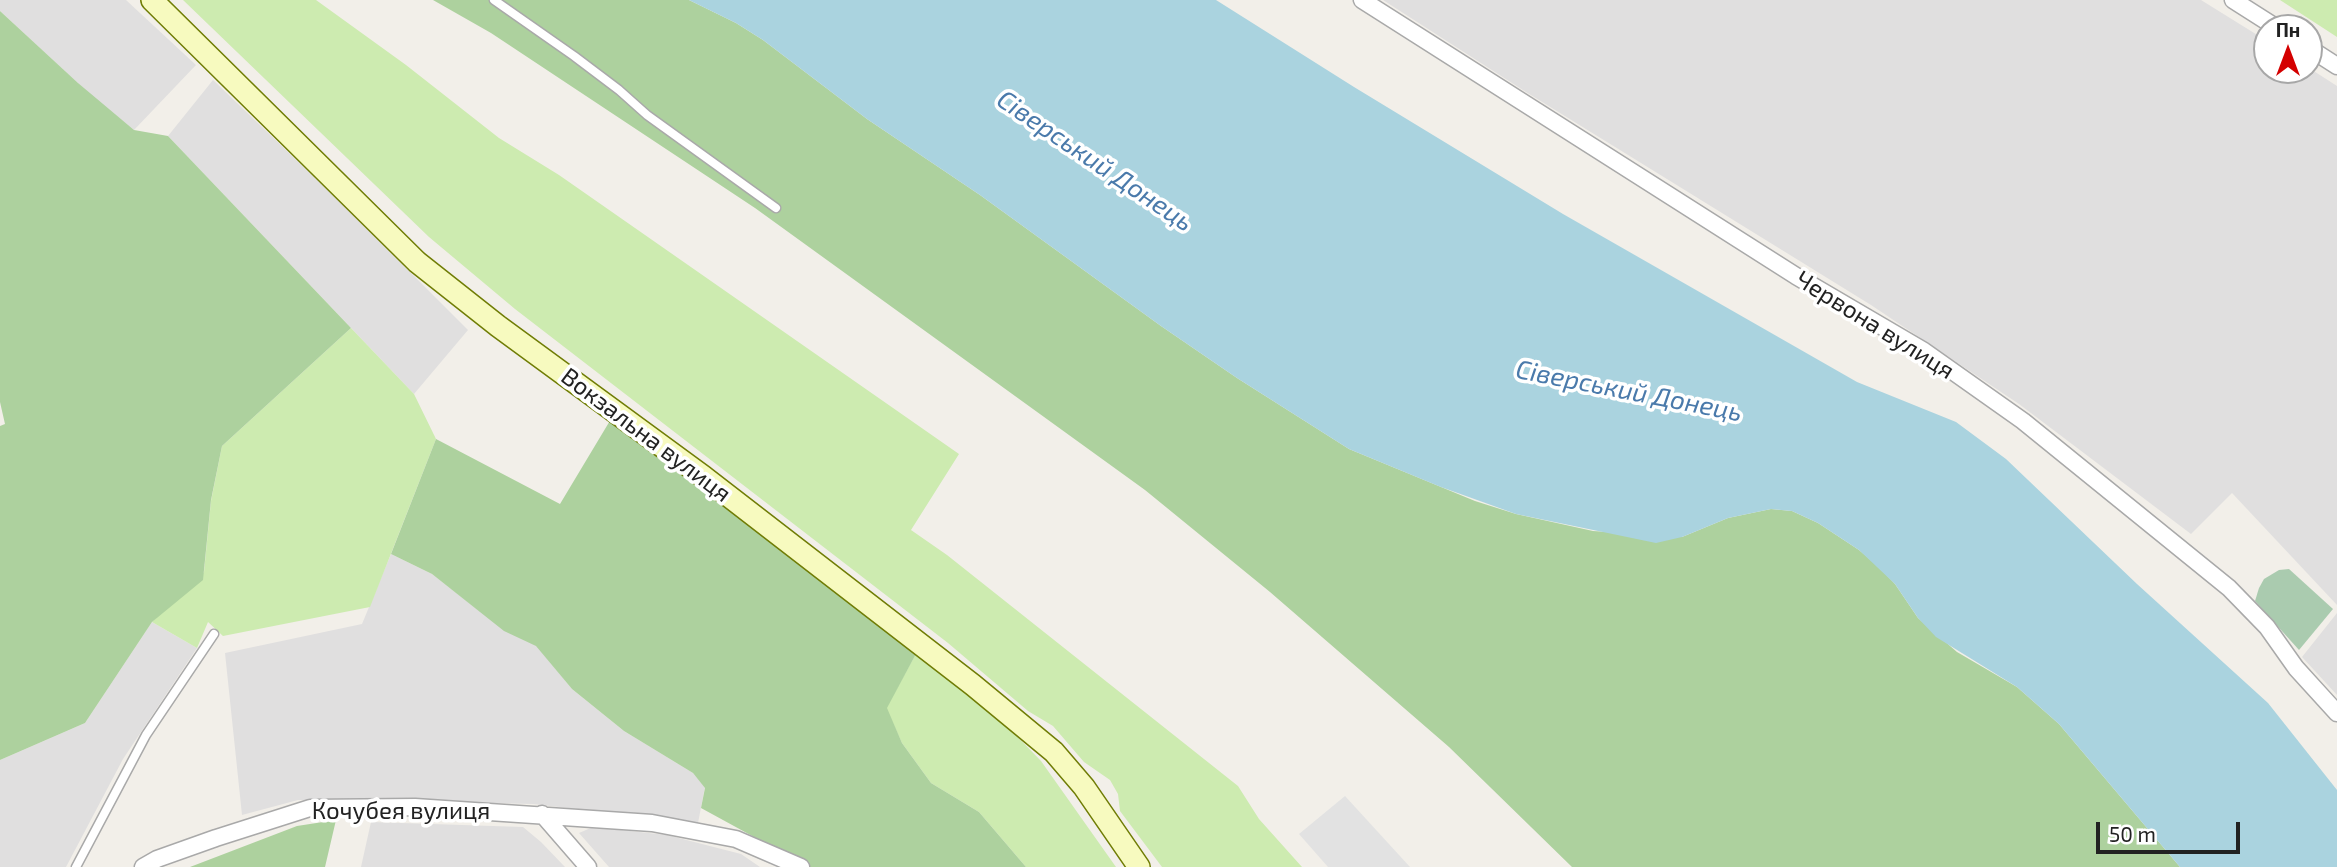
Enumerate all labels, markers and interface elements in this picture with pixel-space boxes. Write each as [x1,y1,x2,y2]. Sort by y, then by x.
north arrow [2253,14,2323,84]
text: Пн [2276,18,2300,41]
water label: Сіверський Донець [991,84,1199,238]
street label: Червона вулиця [1790,265,1960,385]
water label: Сіверський Донець [1513,354,1745,428]
street label: Вокзальна вулиця [555,362,737,508]
street label: Кочубея вулиця [312,797,490,825]
scale bar [2099,808,2242,852]
text: 50 m [2109,821,2156,846]

